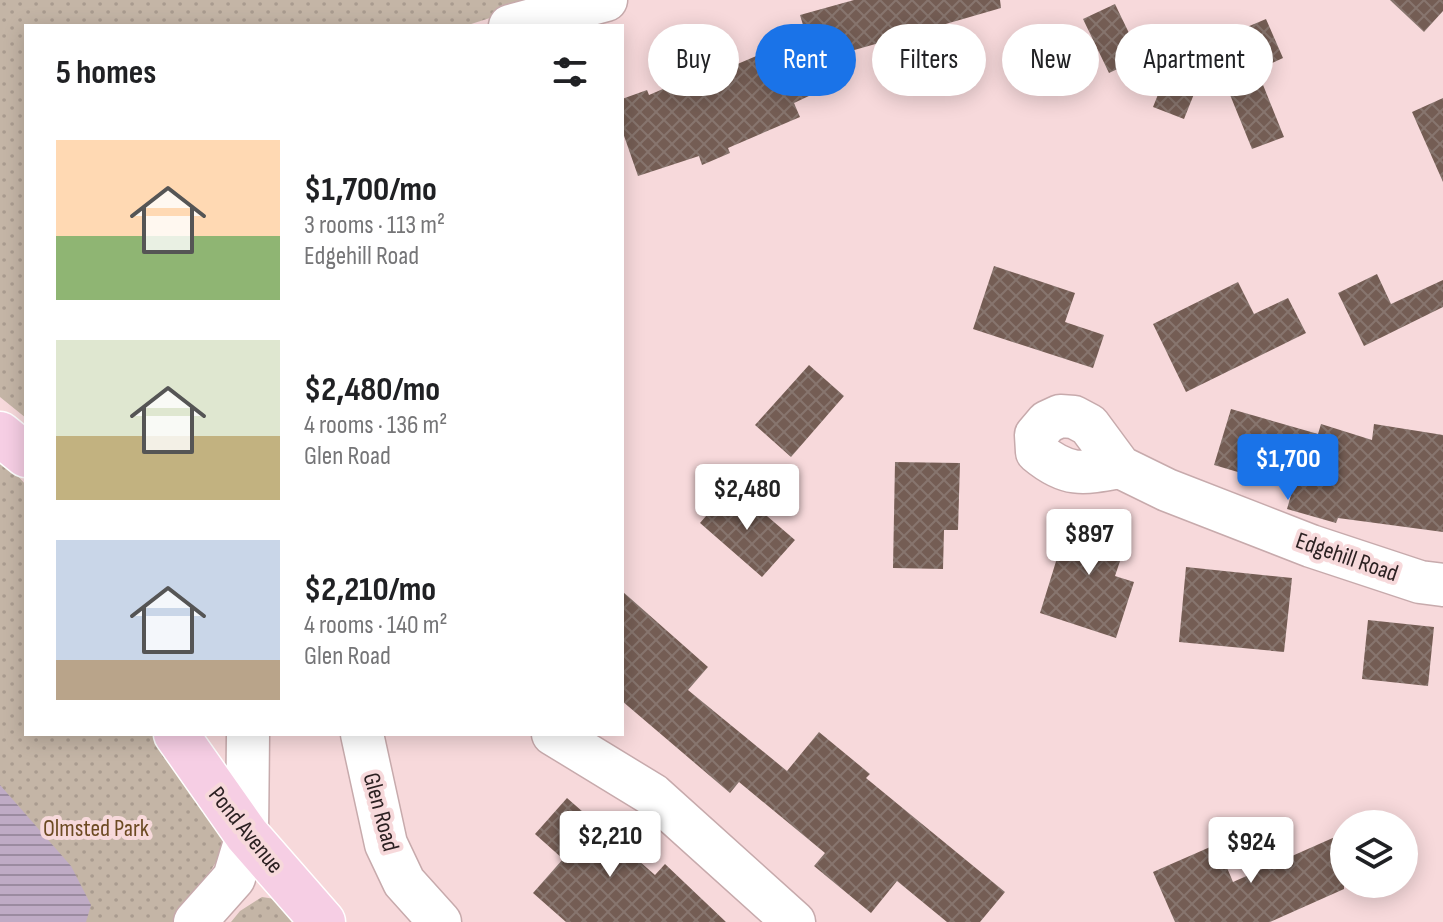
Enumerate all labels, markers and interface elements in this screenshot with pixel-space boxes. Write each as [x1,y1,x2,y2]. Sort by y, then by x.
chip: Buy [648,24,739,96]
chip: Rent [755,24,856,96]
chip: Filters [872,24,986,96]
chip: New [1002,24,1099,96]
chip: Apartment [1115,24,1273,96]
icon: filters [548,50,592,94]
text: 5 homes [56,52,156,93]
text: $1,700/mo [304,169,437,210]
icon: home [120,172,216,268]
text: 3 rooms · 113 m² [304,210,445,241]
text: Edgehill Road [304,241,419,272]
text: $2,480/mo [304,369,440,410]
icon: home [120,372,216,468]
text: 4 rooms · 136 m² [304,410,447,441]
pin: $1,700 [1223,434,1353,502]
text: Glen Road [304,441,391,472]
text: $1,700 [1255,444,1321,475]
pin: $2,480 [682,464,812,532]
text: $2,480 [713,474,781,505]
pin: $897 [1042,509,1136,577]
text: $897 [1064,519,1114,550]
street label: Edgehill Road [1292,526,1402,588]
text: $2,210/mo [304,569,436,610]
icon: home [120,572,216,668]
text: 4 rooms · 140 m² [304,610,448,641]
text: Glen Road [304,641,391,672]
street label: Glen Road [357,770,405,854]
street label: Pond Avenue [202,781,290,879]
map controls [1330,810,1418,898]
button: layers [1330,810,1418,898]
pin: $2,210 [545,811,675,879]
park label: Olmsted Park [43,814,149,843]
pin: $924 [1204,817,1298,885]
text: $2,210 [578,821,642,852]
text: $924 [1226,827,1276,858]

